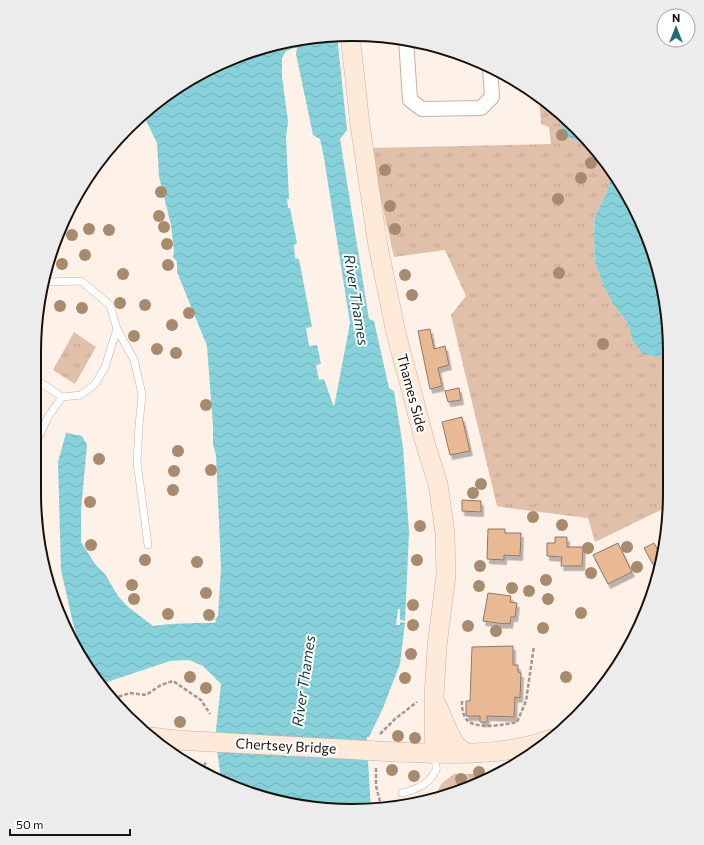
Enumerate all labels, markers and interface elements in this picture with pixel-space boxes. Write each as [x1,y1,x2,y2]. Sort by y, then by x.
north arrow [656,8,696,48]
text: N [672,11,680,24]
water label: River Thames [341,253,373,347]
street label: Thames Side [394,352,431,434]
water label: River Thames [288,634,318,728]
street label: Chertsey Bridge [235,734,337,757]
scale bar [10,811,130,837]
text: 50 m [16,817,44,831]

